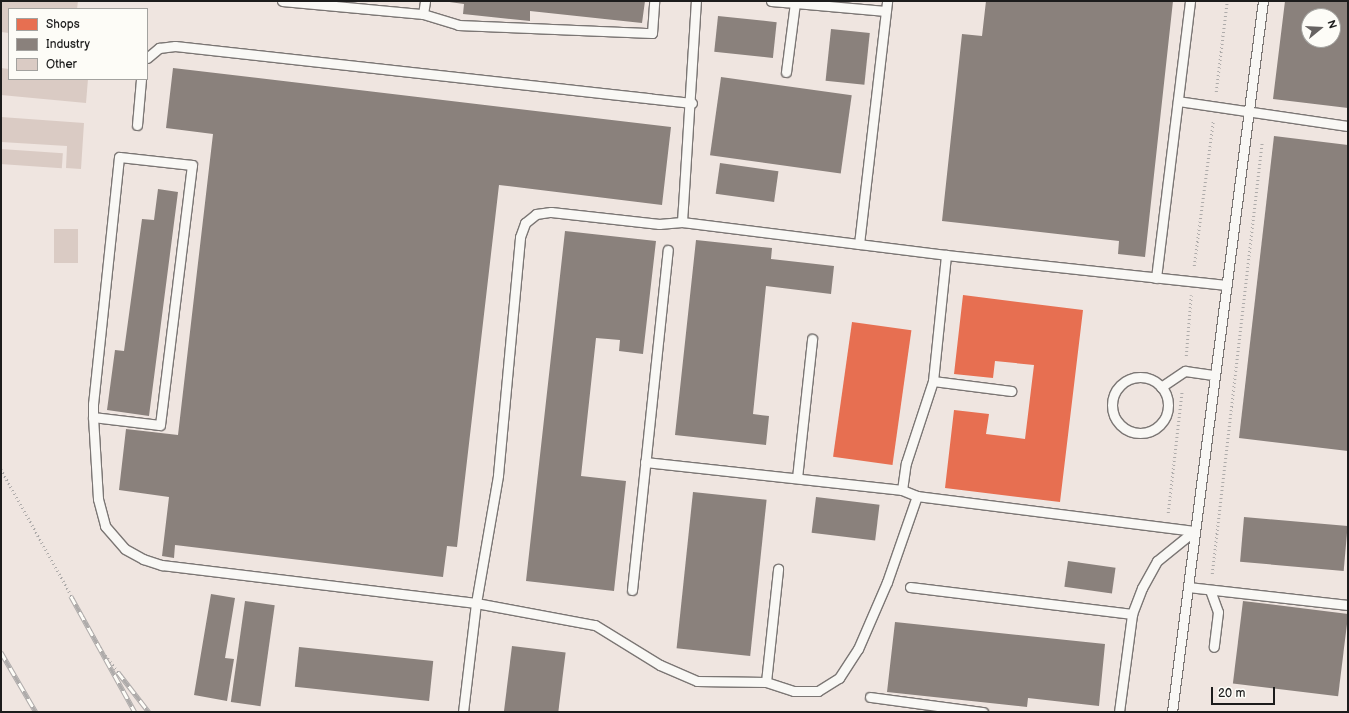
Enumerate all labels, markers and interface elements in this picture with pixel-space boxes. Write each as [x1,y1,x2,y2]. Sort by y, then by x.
legend [8,8,148,80]
north arrow [1301,8,1341,48]
text: Shops [46,17,80,32]
text: N [1324,18,1339,30]
text: Industry [46,37,90,52]
text: Other [46,57,77,72]
scale bar [1213,679,1277,705]
text: 20 m [1218,686,1245,701]

